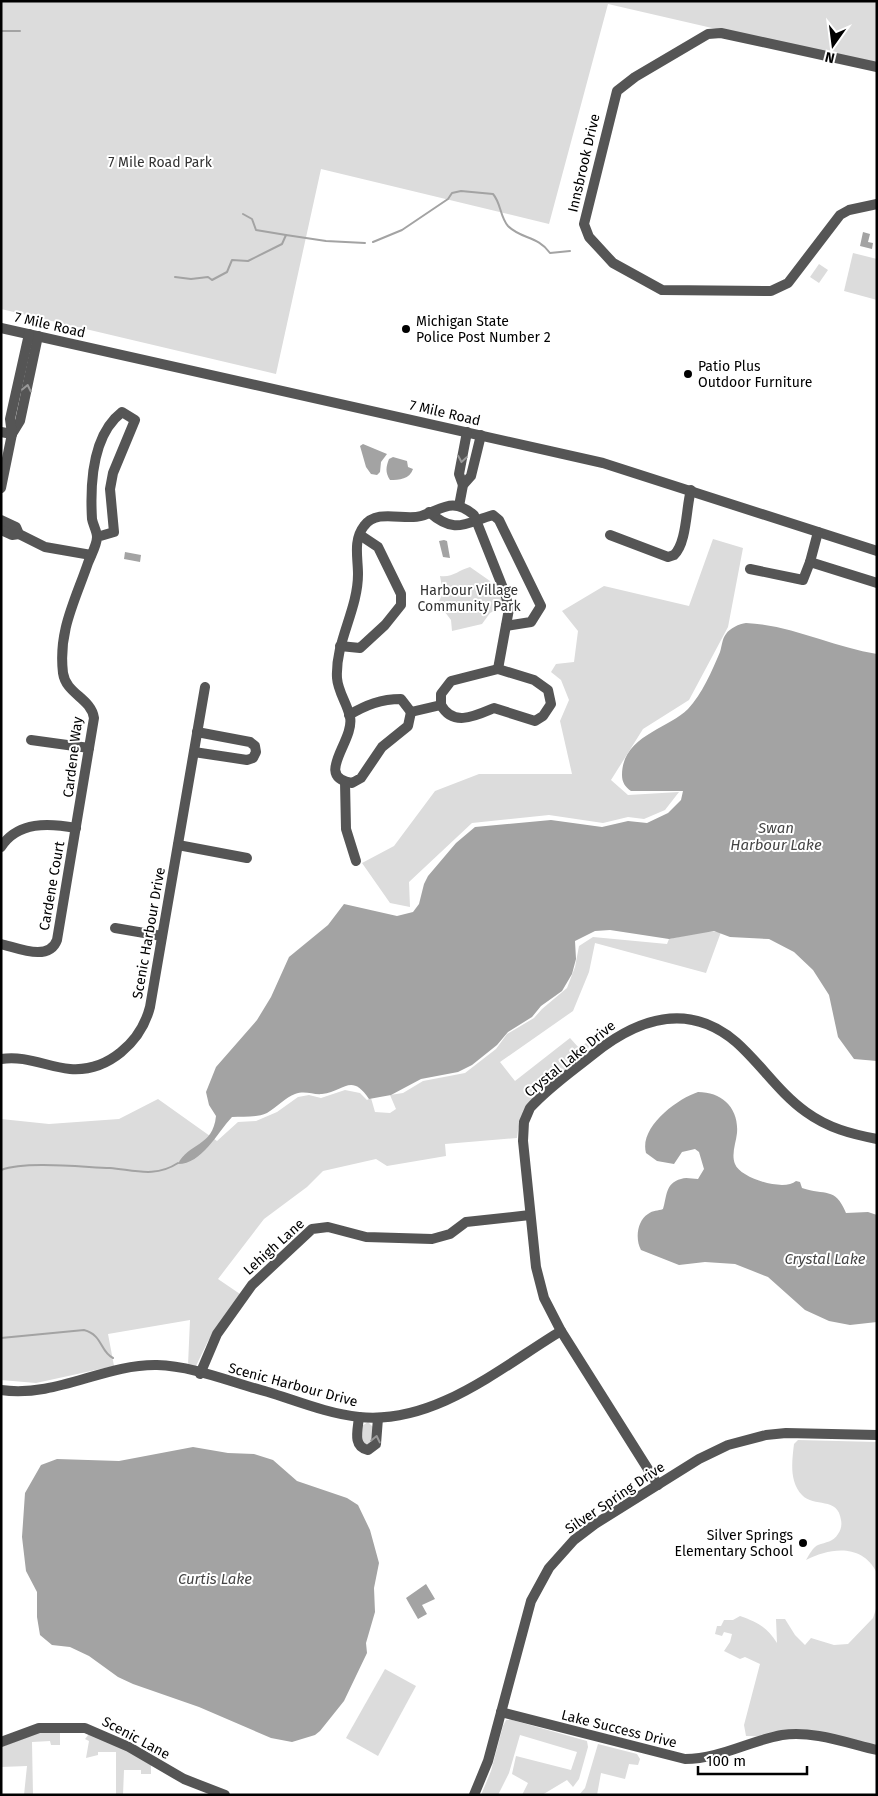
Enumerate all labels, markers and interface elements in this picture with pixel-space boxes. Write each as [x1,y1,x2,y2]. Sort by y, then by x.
north arrow [808,20,858,70]
text: N [823,48,837,67]
street label: Innsbrook Drive [564,112,604,214]
park label: 7 Mile Road Park [108,154,213,171]
street label: 7 Mile Road [13,309,87,341]
place label: Michigan State Police Post Number 2 [416,313,551,346]
marker: Michigan State Police Post Number 2 [400,323,412,335]
place label: Patio Plus Outdoor Furniture [698,358,812,391]
marker: Patio Plus Outdoor Furniture [682,368,694,380]
one-way arrow [21,384,32,393]
street label: 7 Mile Road [408,397,482,429]
one-way arrow [458,455,468,463]
park label: Harbour Village Community Park [417,582,521,615]
street label: Cardene Way [60,716,86,798]
water label: Swan Harbour Lake [730,819,822,854]
street label: Cardene Court [36,839,68,932]
street label: Scenic Harbour Drive [129,866,169,1000]
street label: Crystal Lake Drive [521,1017,619,1101]
street label: Lehigh Lane [240,1215,308,1279]
water label: Crystal Lake [784,1250,866,1268]
street label: Scenic Harbour Drive [226,1360,360,1410]
one-way arrow [370,1434,381,1443]
street label: Silver Spring Drive [562,1458,668,1538]
place label: Silver Springs Elementary School [675,1527,793,1560]
marker: Silver Springs Elementary School [797,1537,809,1549]
water label: Curtis Lake [178,1570,252,1588]
street label: Lake Success Drive [559,1706,679,1752]
street label: Scenic Lane [99,1713,173,1763]
scale bar [698,1744,807,1776]
text: 100 m [706,1752,746,1770]

